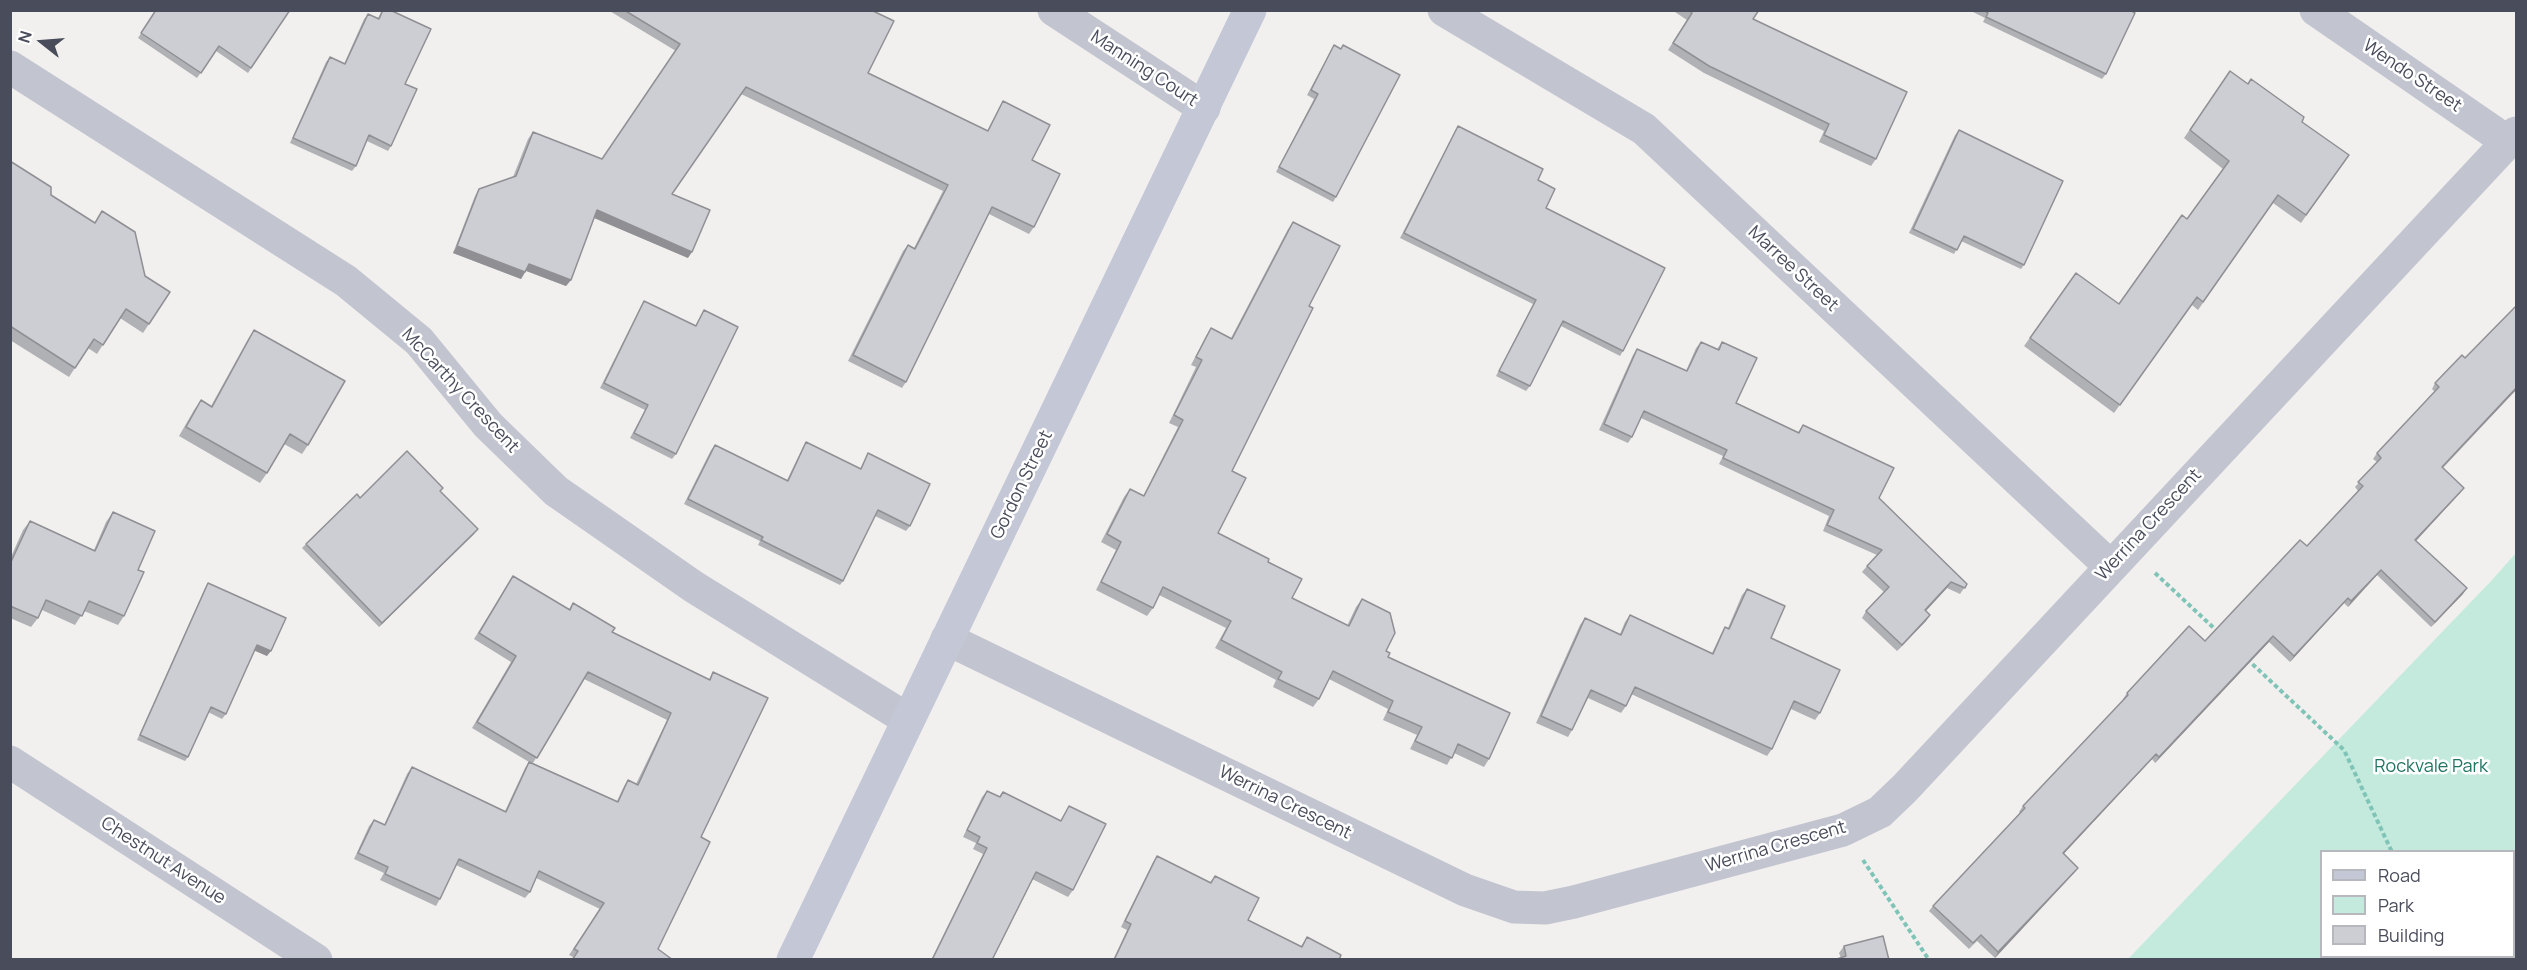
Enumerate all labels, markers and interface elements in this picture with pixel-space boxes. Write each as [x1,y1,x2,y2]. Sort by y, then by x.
north arrow [12,12,72,72]
street label: Manning Court [1086,26,1202,112]
text: N [13,28,37,45]
street label: Wendo Street [2359,35,2465,117]
street label: Marree Street [1743,222,1843,316]
street label: McCarthy Crescent [397,324,523,458]
street label: Gordon Street [986,427,1058,543]
street label: Werrina Crescent [2092,465,2206,585]
park label: Rockvale Park [2374,756,2488,778]
street label: Werrina Crescent [1215,762,1355,844]
street label: Chestnut Avenue [96,813,230,909]
street label: Werrina Crescent [1703,817,1849,877]
legend [2320,850,2515,958]
text: Road [2378,863,2421,887]
text: Park [2378,893,2414,917]
text: Building [2378,923,2444,947]

